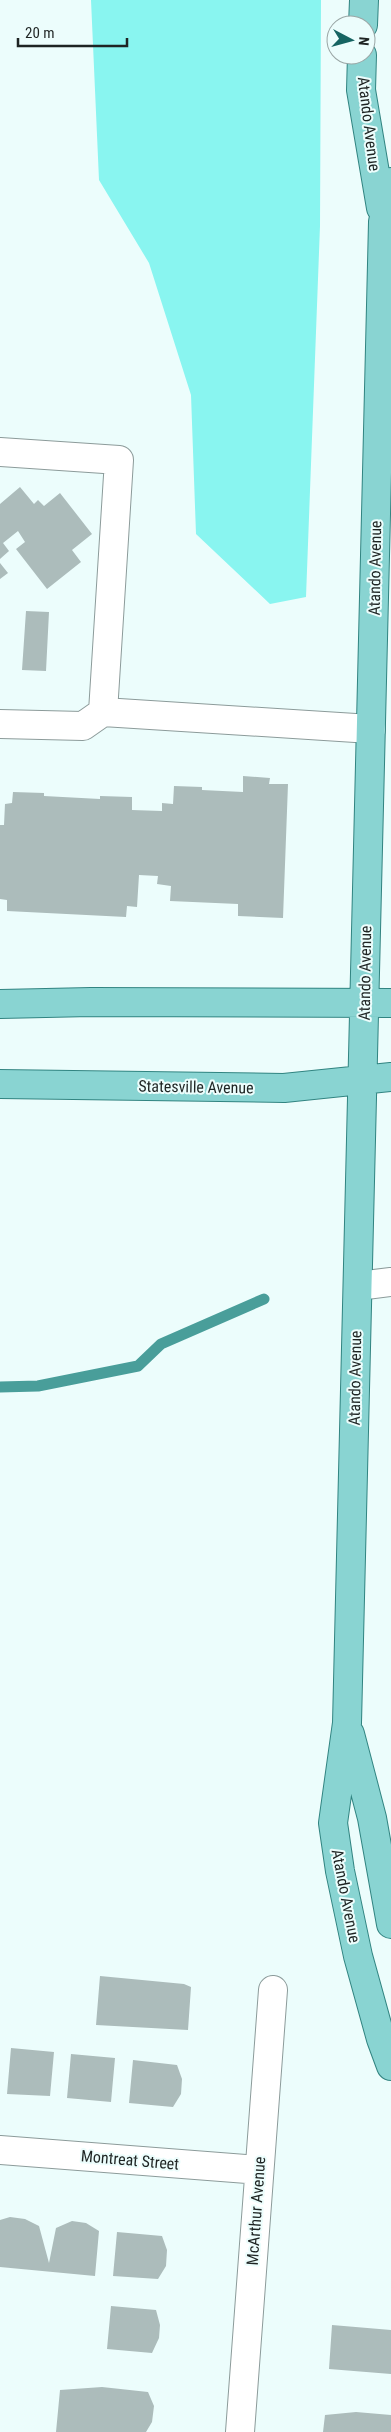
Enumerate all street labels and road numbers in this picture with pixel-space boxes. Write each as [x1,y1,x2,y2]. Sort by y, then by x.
street label: Atando Avenue [354,76,384,172]
street label: Atando Avenue [365,520,385,616]
street label: Atando Avenue [355,925,375,1021]
street label: Statesville Avenue [138,1076,254,1098]
street label: Atando Avenue [345,1330,365,1426]
street label: Atando Avenue [328,1848,364,1944]
street label: Montreat Street [80,2146,180,2174]
street label: McArthur Avenue [243,2156,269,2266]

